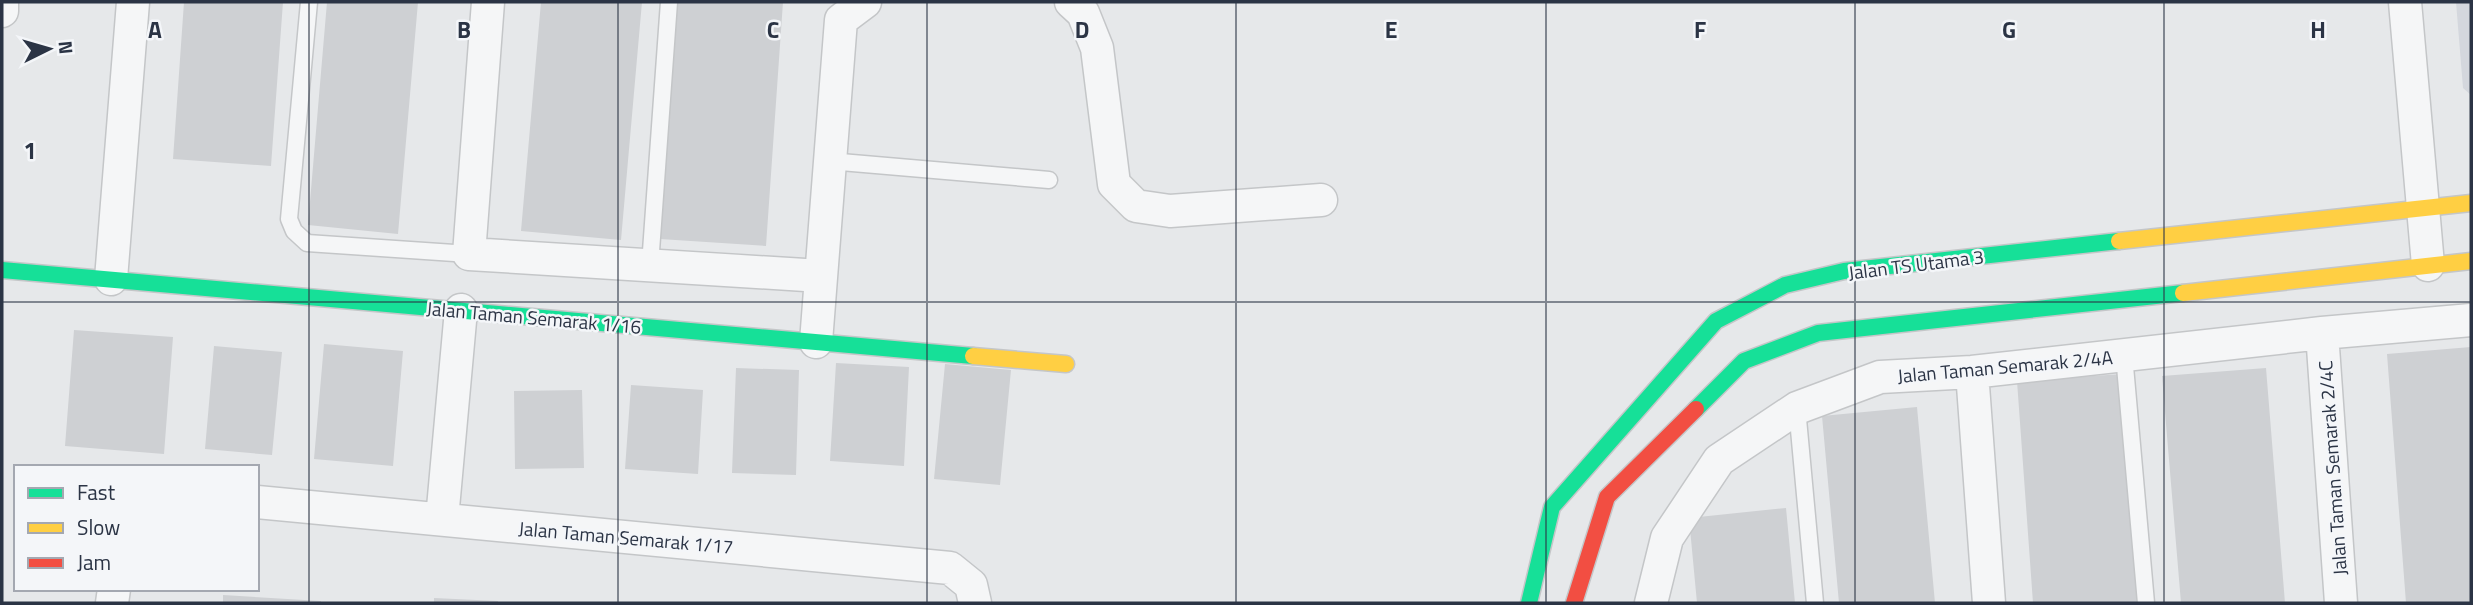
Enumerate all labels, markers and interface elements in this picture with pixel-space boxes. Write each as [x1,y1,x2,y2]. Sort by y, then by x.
text: A [148,12,162,47]
text: B [457,12,471,47]
text: C [767,12,779,47]
text: D [1075,12,1089,47]
text: E [1385,12,1397,47]
text: F [1694,12,1706,47]
text: G [2002,12,2016,47]
text: H [2310,12,2326,47]
north arrow [14,14,84,84]
text: N [51,40,81,55]
text: 1 [24,133,36,168]
street label: Jalan TS Utama 3 [1847,241,1985,287]
street label: Jalan Taman Semarak 1/16 [425,293,643,341]
street label: Jalan Taman Semarak 2/4A [1896,342,2114,390]
street label: Jalan Taman Semarak 2/4C [2310,360,2354,576]
legend [14,465,259,591]
text: Fast [77,476,116,508]
text: Slow [77,511,120,543]
street label: Jalan Taman Semarak 1/17 [517,513,735,561]
text: Jam [77,546,111,578]

